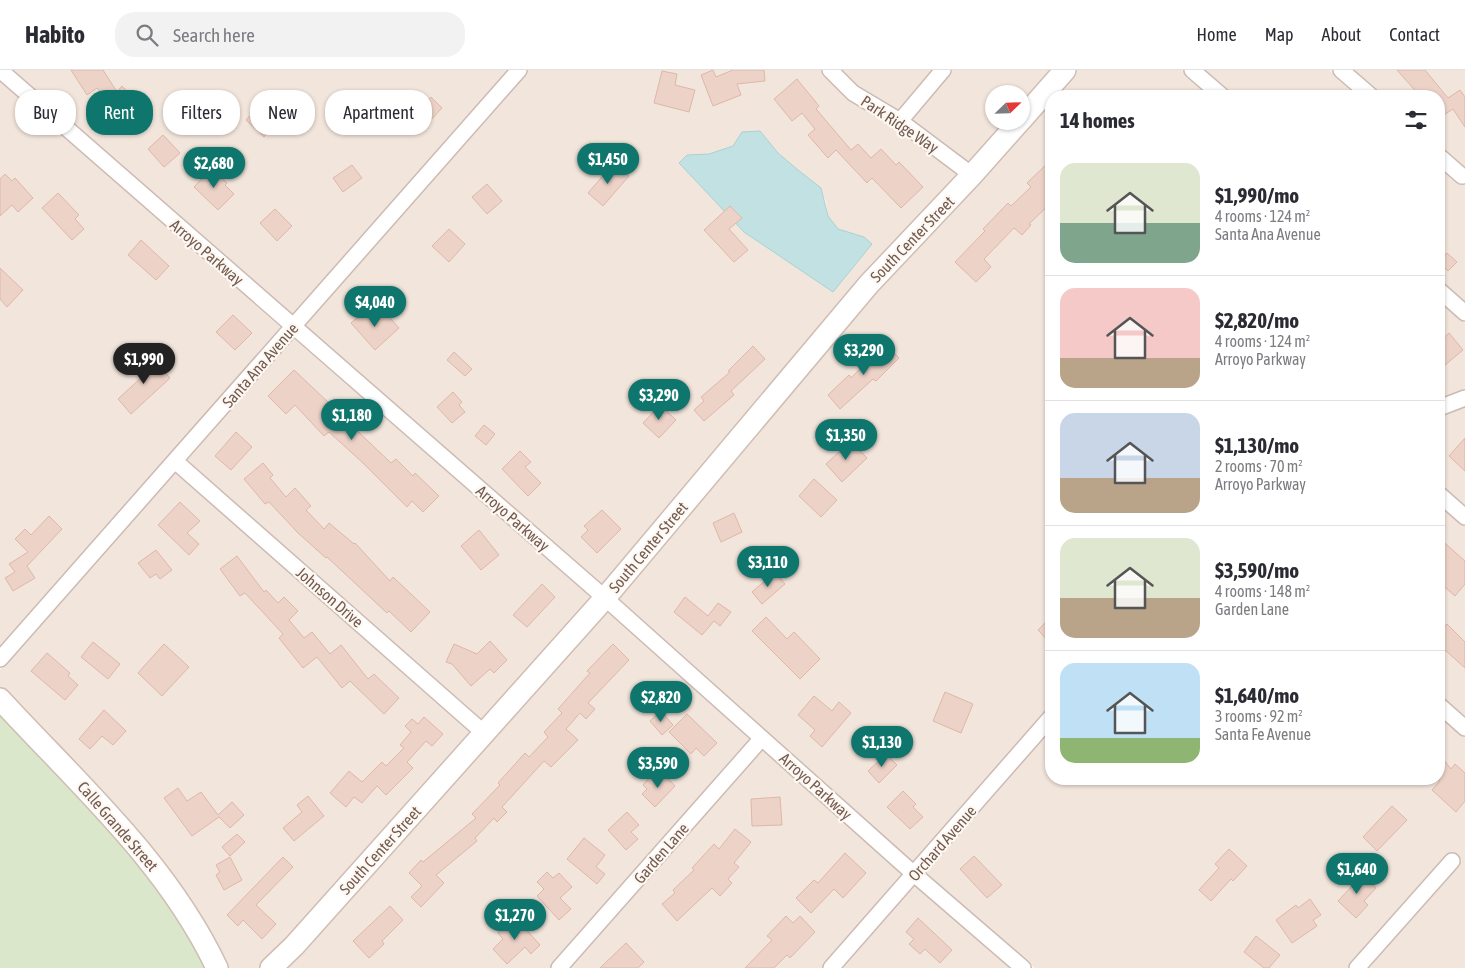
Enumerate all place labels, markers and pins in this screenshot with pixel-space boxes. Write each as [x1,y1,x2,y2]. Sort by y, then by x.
pin: $1,450 [567,142,649,185]
pin: $2,680 [173,146,255,189]
pin: $4,040 [334,286,416,328]
pin: $3,290 [823,334,905,376]
pin: $1,990 [103,342,185,385]
pin: $3,290 [618,378,700,421]
pin: $1,180 [311,398,393,441]
pin: $1,350 [805,418,887,461]
pin: $3,110 [727,546,809,588]
pin: $2,820 [620,680,702,723]
pin: $1,130 [841,726,923,768]
pin: $3,590 [617,746,699,789]
pin: $1,640 [1316,852,1398,895]
pin: $1,270 [474,898,556,941]

